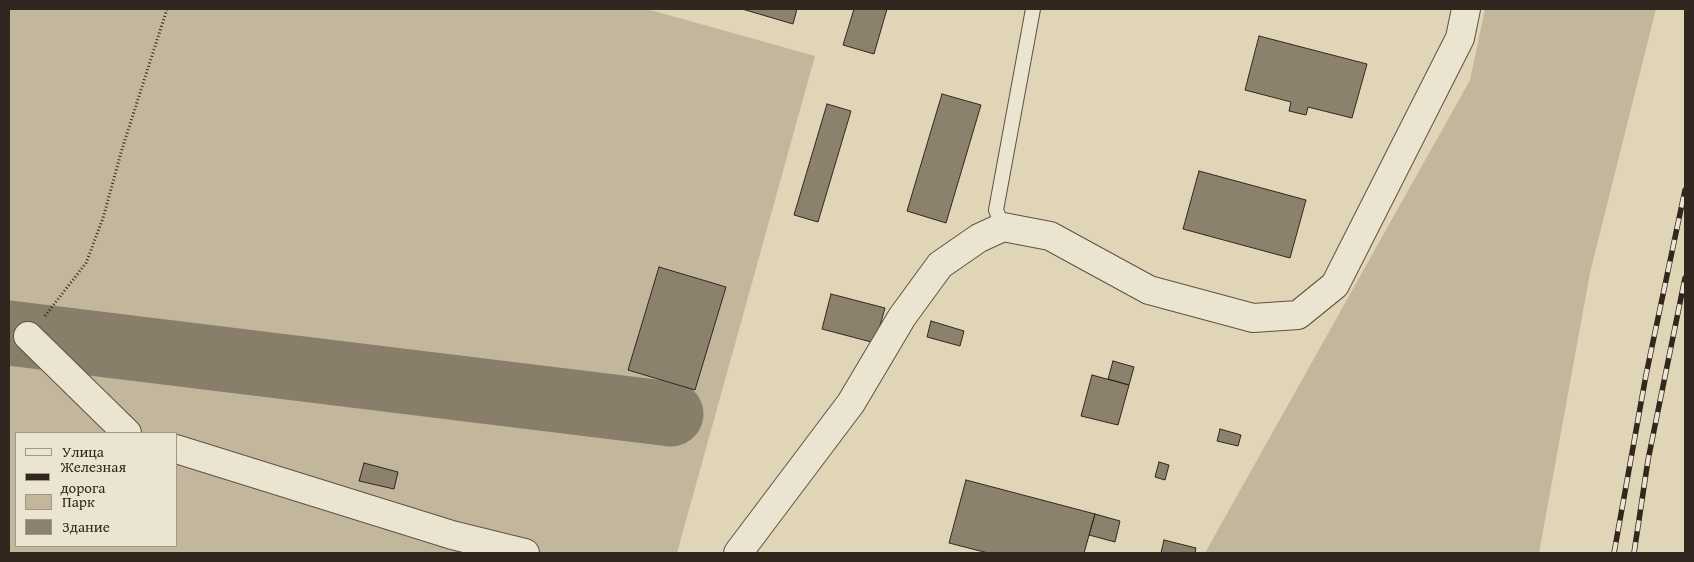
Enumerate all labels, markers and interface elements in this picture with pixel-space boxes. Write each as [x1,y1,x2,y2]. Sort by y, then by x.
legend [15,432,178,547]
text: Улица [62,441,104,462]
text: Железная дорога [60,456,126,498]
text: Парк [62,491,95,512]
text: Здание [62,516,110,537]

